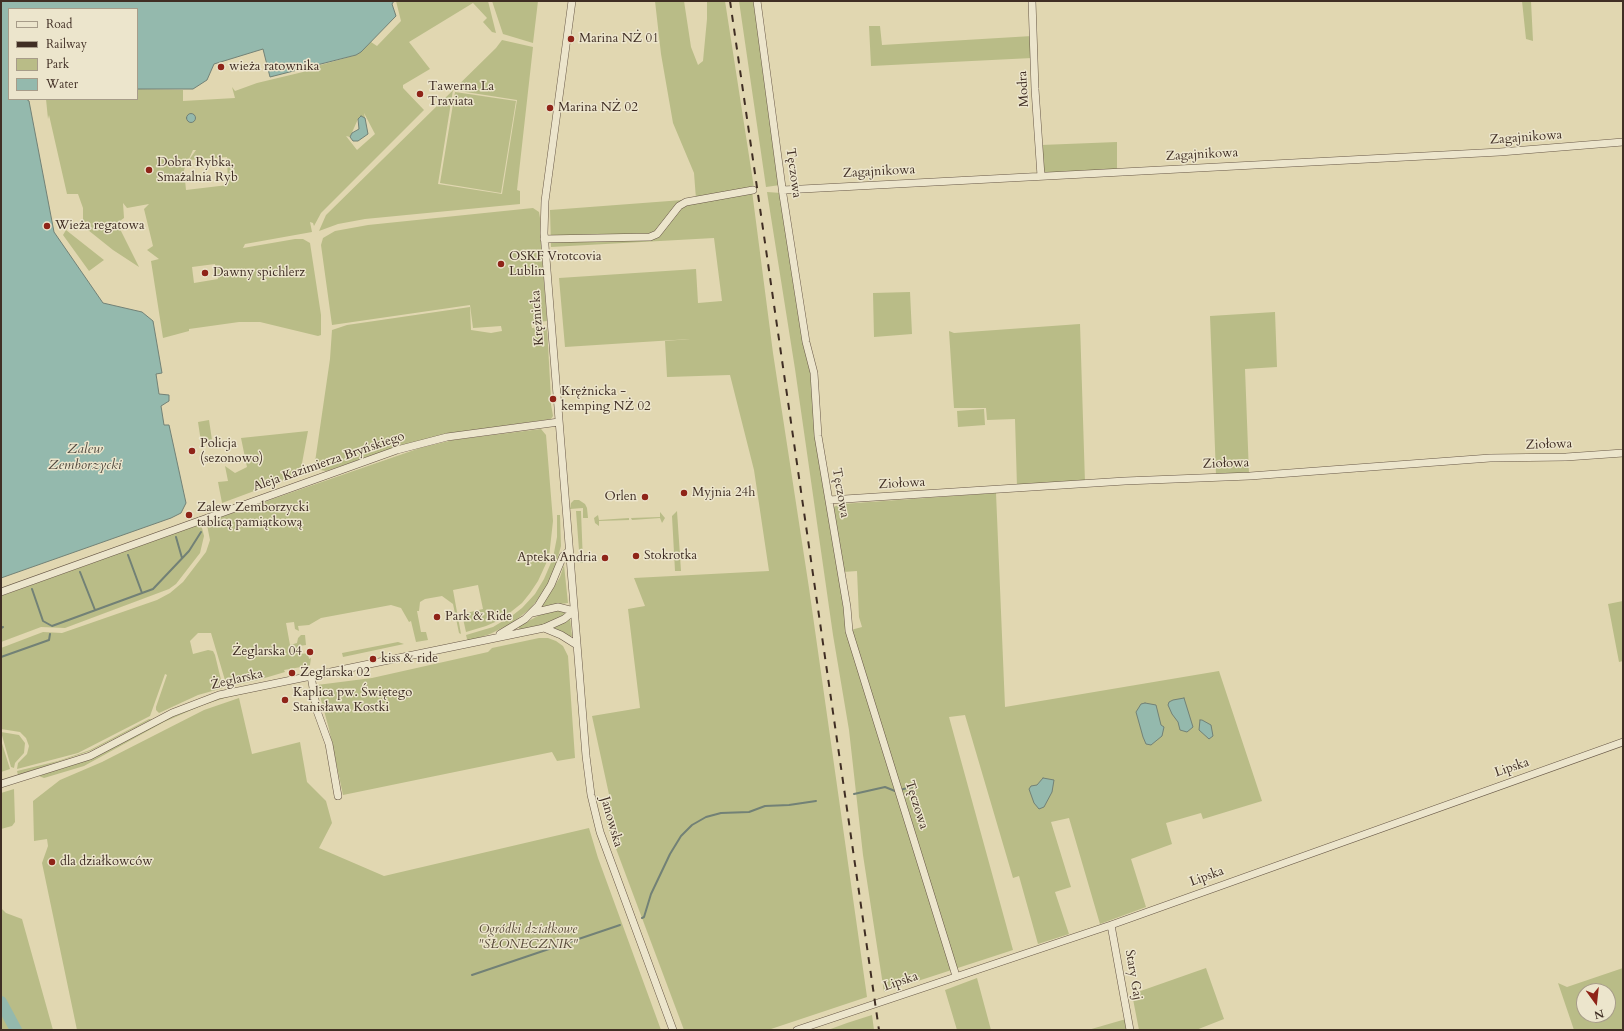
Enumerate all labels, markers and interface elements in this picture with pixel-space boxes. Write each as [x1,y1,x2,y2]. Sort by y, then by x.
legend [8,8,138,100]
text: Road [46,16,72,32]
place label: Marina NŻ 01 [579,31,659,47]
marker: Marina NŻ 01 [566,34,576,44]
text: Railway [46,36,87,52]
text: Park [46,56,69,72]
place label: wieża ratownika [229,59,319,75]
marker: wieża ratownika [216,62,226,72]
street label: Modra [1015,70,1033,108]
text: Water [46,76,78,92]
place label: Tawerna La Traviata [428,79,494,110]
marker: Tawerna La Traviata [415,89,425,99]
place label: Marina NŻ 02 [558,100,638,116]
marker: Marina NŻ 02 [545,103,555,113]
street label: Zagajnikowa [1489,128,1563,148]
street label: Zagajnikowa [1165,145,1239,165]
street label: Tęczowa [782,147,804,199]
place label: Dobra Rybka, Smażalnia Ryb [157,155,238,186]
street label: Zagajnikowa [842,162,916,182]
marker: Dobra Rybka, Smażalnia Ryb [144,165,154,175]
place label: Wieża regatowa [55,218,145,234]
marker: Wieża regatowa [42,221,52,231]
place label: OSKF Vrotcovia Lublin [509,249,602,280]
marker: OSKF Vrotcovia Lublin [496,259,506,269]
place label: Dawny spichlerz [213,265,305,281]
marker: Dawny spichlerz [200,268,210,278]
street label: Krężnicka [528,290,548,346]
place label: Krężnicka - kemping NŻ 02 [561,384,651,415]
marker: Krężnicka - kemping NŻ 02 [548,394,558,404]
street label: Aleja Kazimierza Bryńskiego [251,429,407,495]
place label: Policja (sezonowo) [200,436,263,467]
street label: Ziołowa [1525,436,1573,454]
water label: Zalew Zemborzycki [48,442,122,474]
marker: Policja (sezonowo) [187,446,197,456]
street label: Ziołowa [1202,455,1250,473]
street label: Tęczowa [828,467,852,519]
street label: Ziołowa [878,475,926,493]
place label: Myjnia 24h [692,485,755,501]
marker: Myjnia 24h [679,488,689,498]
place label: Orlen [604,489,637,505]
marker: Orlen [640,492,650,502]
place label: Zalew Zemborzycki tablicą pamiątkową [197,500,309,531]
marker: Zalew Zemborzycki tablicą pamiątkową [184,510,194,520]
place label: Stokrotka [644,548,697,564]
place label: Apteka Andria [517,550,597,566]
marker: Stokrotka [631,551,641,561]
marker: Apteka Andria [600,553,610,563]
place label: Park & Ride [445,609,512,625]
marker: Park & Ride [432,612,442,622]
place label: Żeglarska 04 [232,644,302,660]
marker: Żeglarska 04 [305,647,315,657]
place label: kiss & ride [381,651,438,667]
marker: kiss & ride [368,654,378,664]
place label: Żeglarska 02 [300,665,370,681]
street label: Żeglarska [209,666,265,694]
marker: Żeglarska 02 [287,668,297,678]
place label: Kaplica pw. Świętego Stanisława Kostki [293,685,412,716]
marker: Kaplica pw. Świętego Stanisława Kostki [280,695,290,705]
street label: Lipska [1493,755,1531,781]
street label: Tęczowa [901,779,931,831]
street label: Janowska [596,795,626,849]
place label: dla działkowców [60,854,153,870]
marker: dla działkowców [47,857,57,867]
street label: Lipska [1188,864,1226,890]
park label: Ogródki działkowe "SŁONECZNIK" [478,922,578,953]
street label: Stary Gaj [1121,949,1145,1001]
street label: Lipska [882,969,920,995]
north arrow [1576,983,1616,1023]
text: N [1592,1006,1606,1023]

